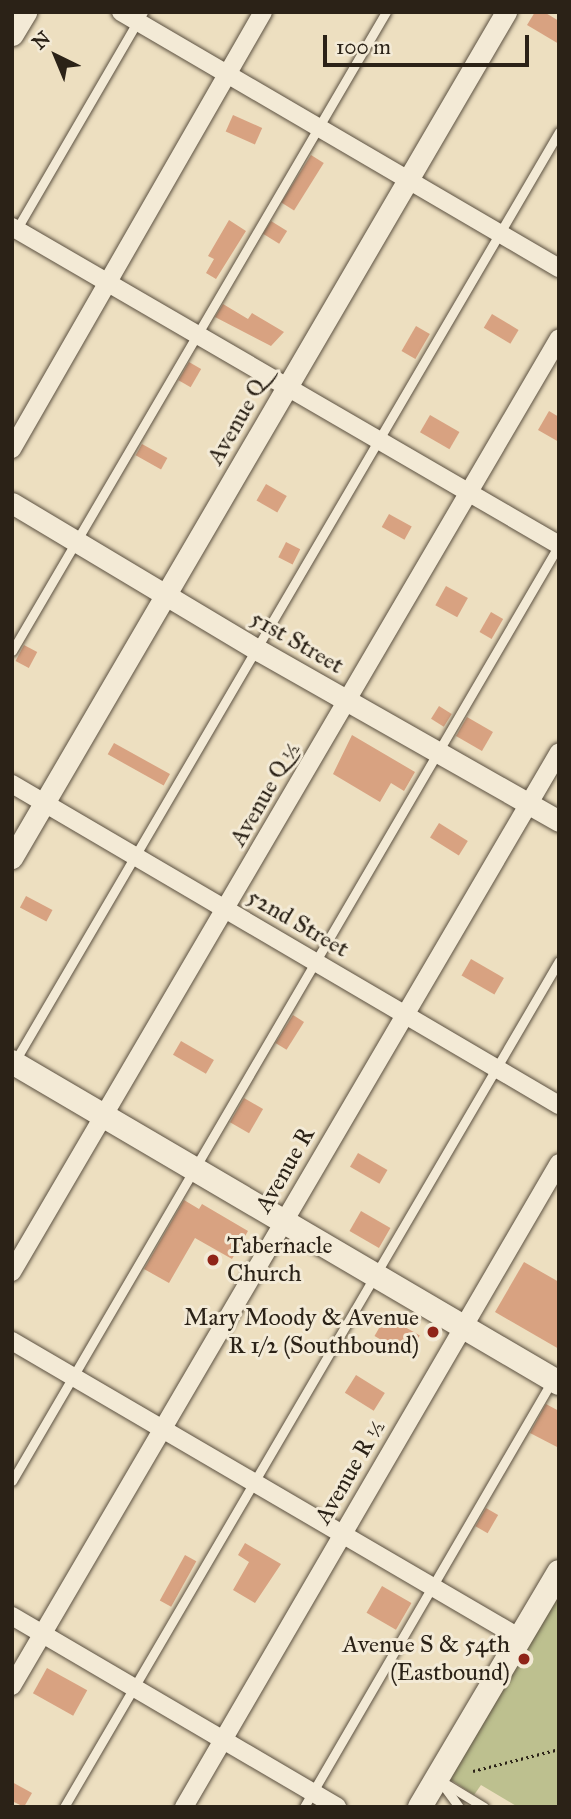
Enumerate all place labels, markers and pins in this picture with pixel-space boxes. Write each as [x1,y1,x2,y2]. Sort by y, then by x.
place label: Tabernacle Church [227,1232,332,1288]
marker: Tabernacle Church [205,1252,221,1268]
place label: Mary Moody & Avenue R 1/2 (Southbound) [184,1304,419,1360]
marker: Mary Moody & Avenue R 1/2 (Southbound) [425,1324,441,1340]
place label: Avenue S & 54th (Eastbound) [343,1631,510,1687]
marker: Avenue S & 54th (Eastbound) [516,1651,532,1667]

